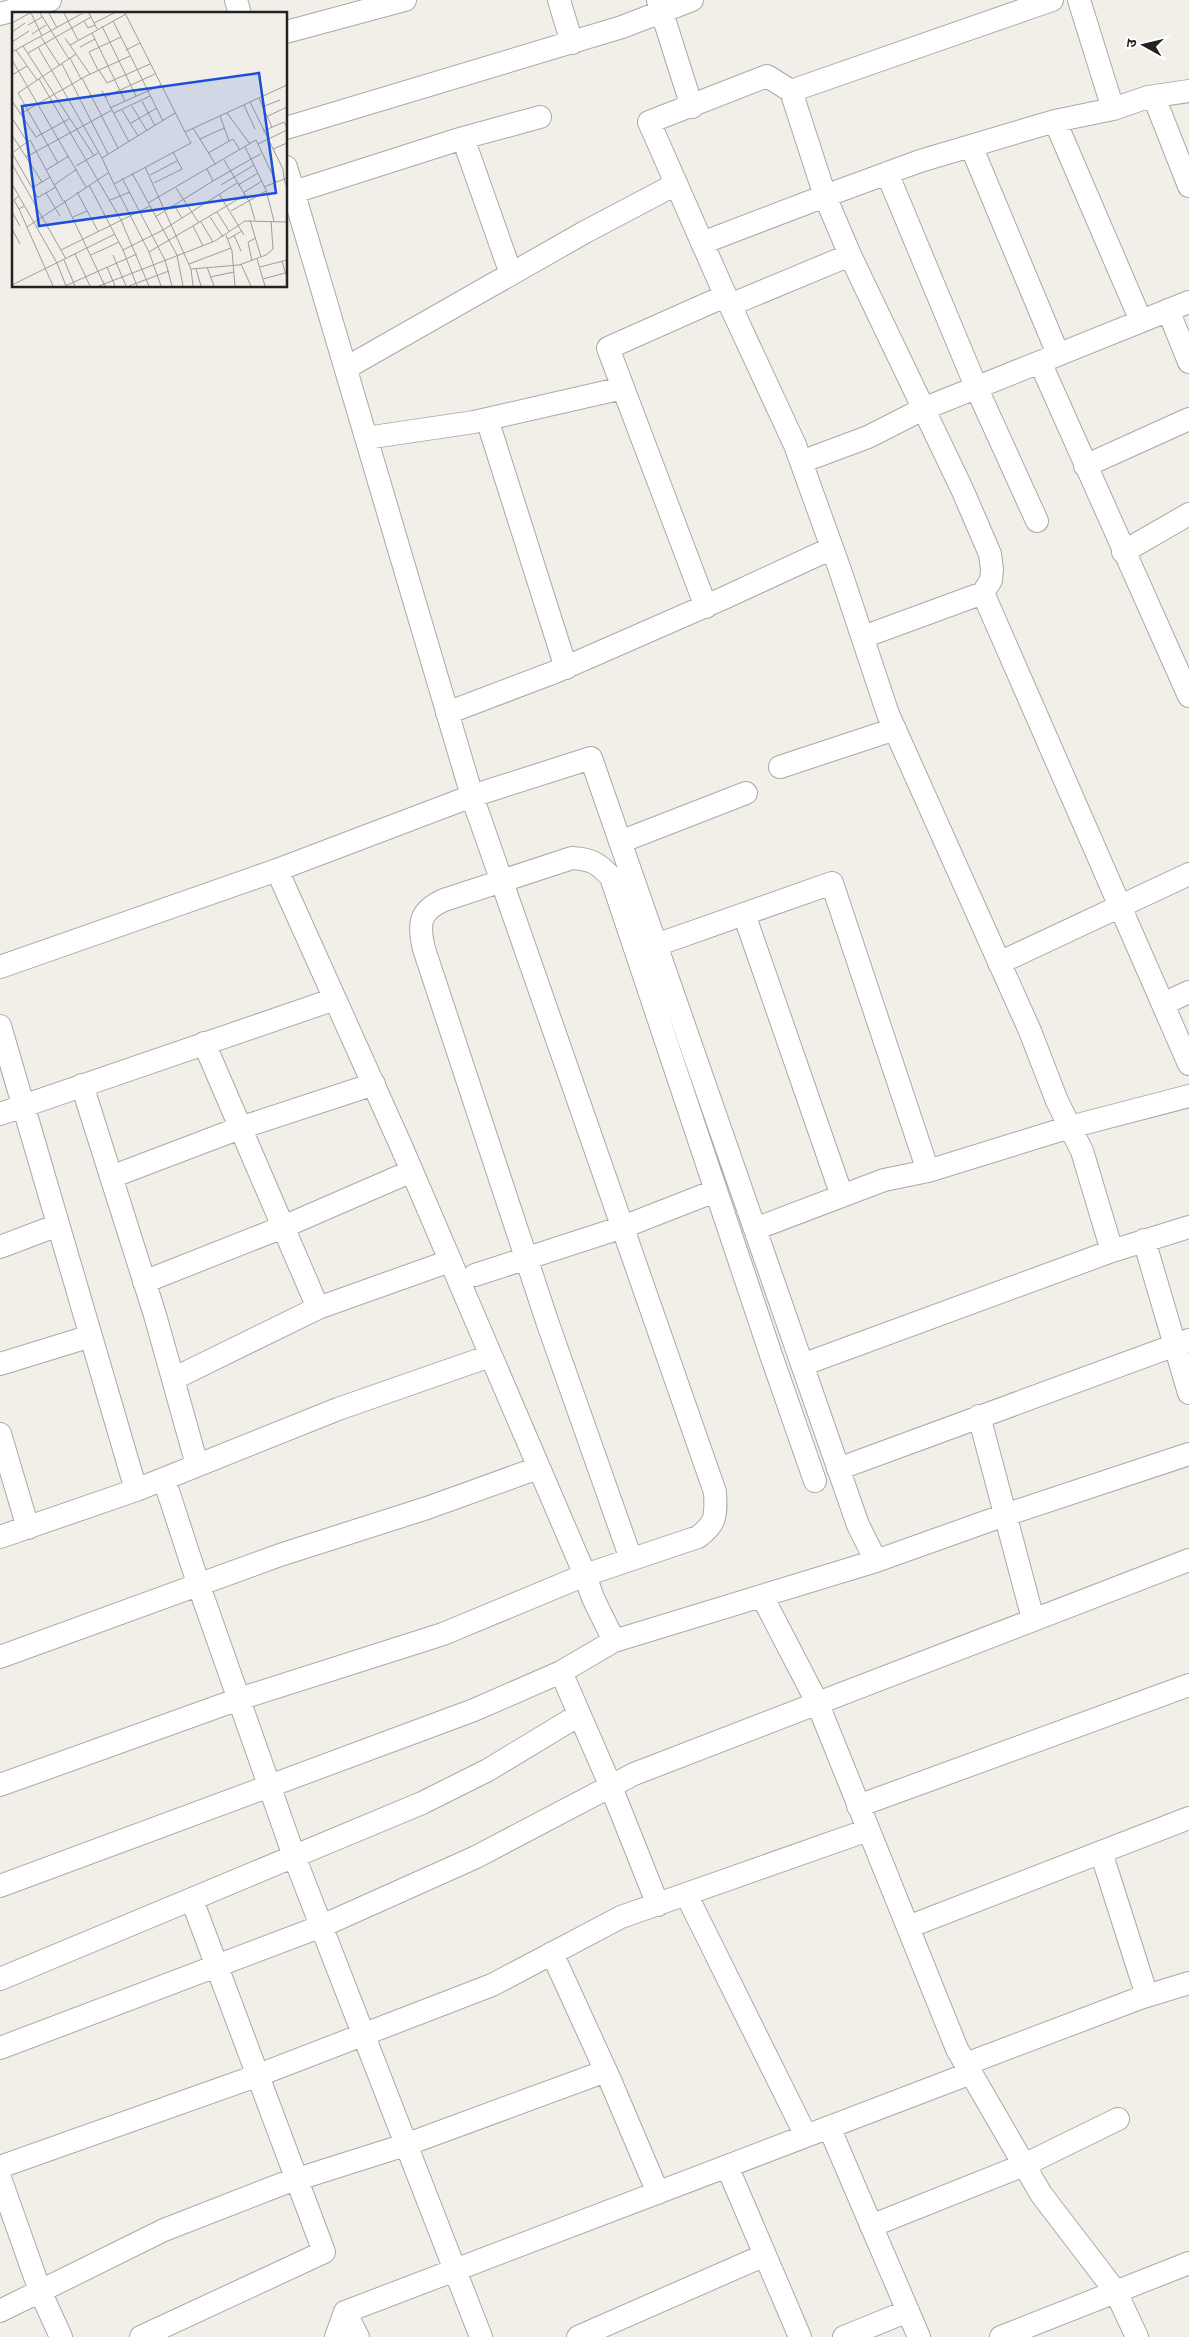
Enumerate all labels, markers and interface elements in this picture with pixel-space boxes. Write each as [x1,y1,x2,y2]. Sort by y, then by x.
inset map [12,12,288,288]
north arrow [1119,20,1169,70]
text: उ [1122,37,1140,48]

